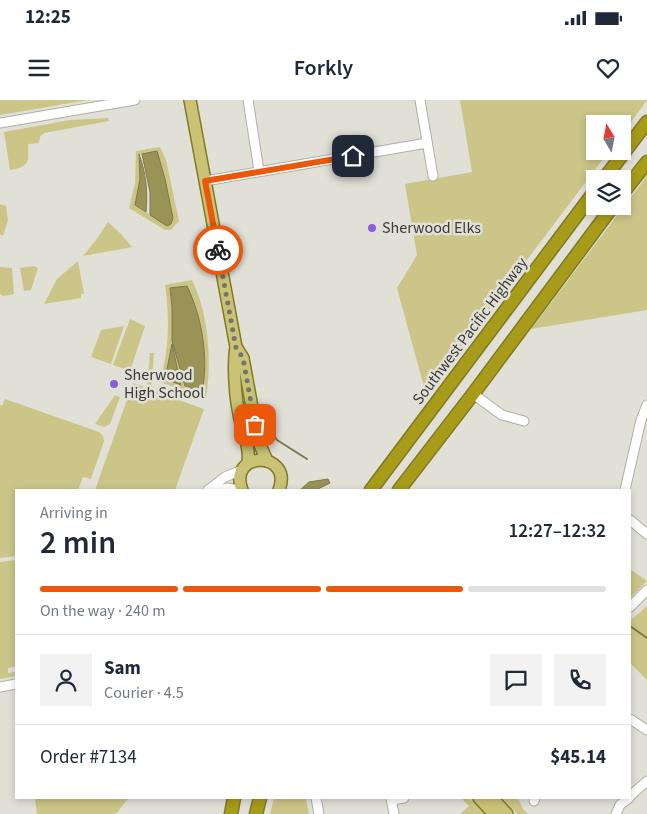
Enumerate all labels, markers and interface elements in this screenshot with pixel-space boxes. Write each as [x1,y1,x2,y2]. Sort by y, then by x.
text: 12:25 [25,4,71,31]
text: Forkly [294,52,353,84]
icon: menu [25,54,53,82]
icon: heart [594,54,622,82]
north arrow [586,115,631,160]
map controls [586,115,631,215]
pin [332,135,374,177]
icon: home [339,142,367,170]
button: layers [586,170,631,215]
place label: Sherwood Elks [382,217,481,239]
marker: Sherwood Elks [366,222,378,234]
courier [193,225,243,275]
icon: bike [204,236,232,264]
street label: Southwest Pacific Highway [407,252,533,409]
place label: Sherwood High School [124,364,204,404]
marker: Sherwood High School [108,378,120,390]
pin [234,404,276,446]
icon: bag [241,411,269,439]
text: Arriving in [40,502,108,524]
text: 12:27–12:32 [508,518,606,545]
text: 2 min [40,520,116,566]
text: On the way · 240 m [40,600,165,622]
button: person [40,654,92,706]
button: chat [490,654,542,706]
button: phone [554,654,606,706]
text: Sam [104,655,141,682]
text: Courier · 4.5 [104,682,184,704]
text: Order #7134 [40,744,137,771]
text: $45.14 [550,744,606,771]

